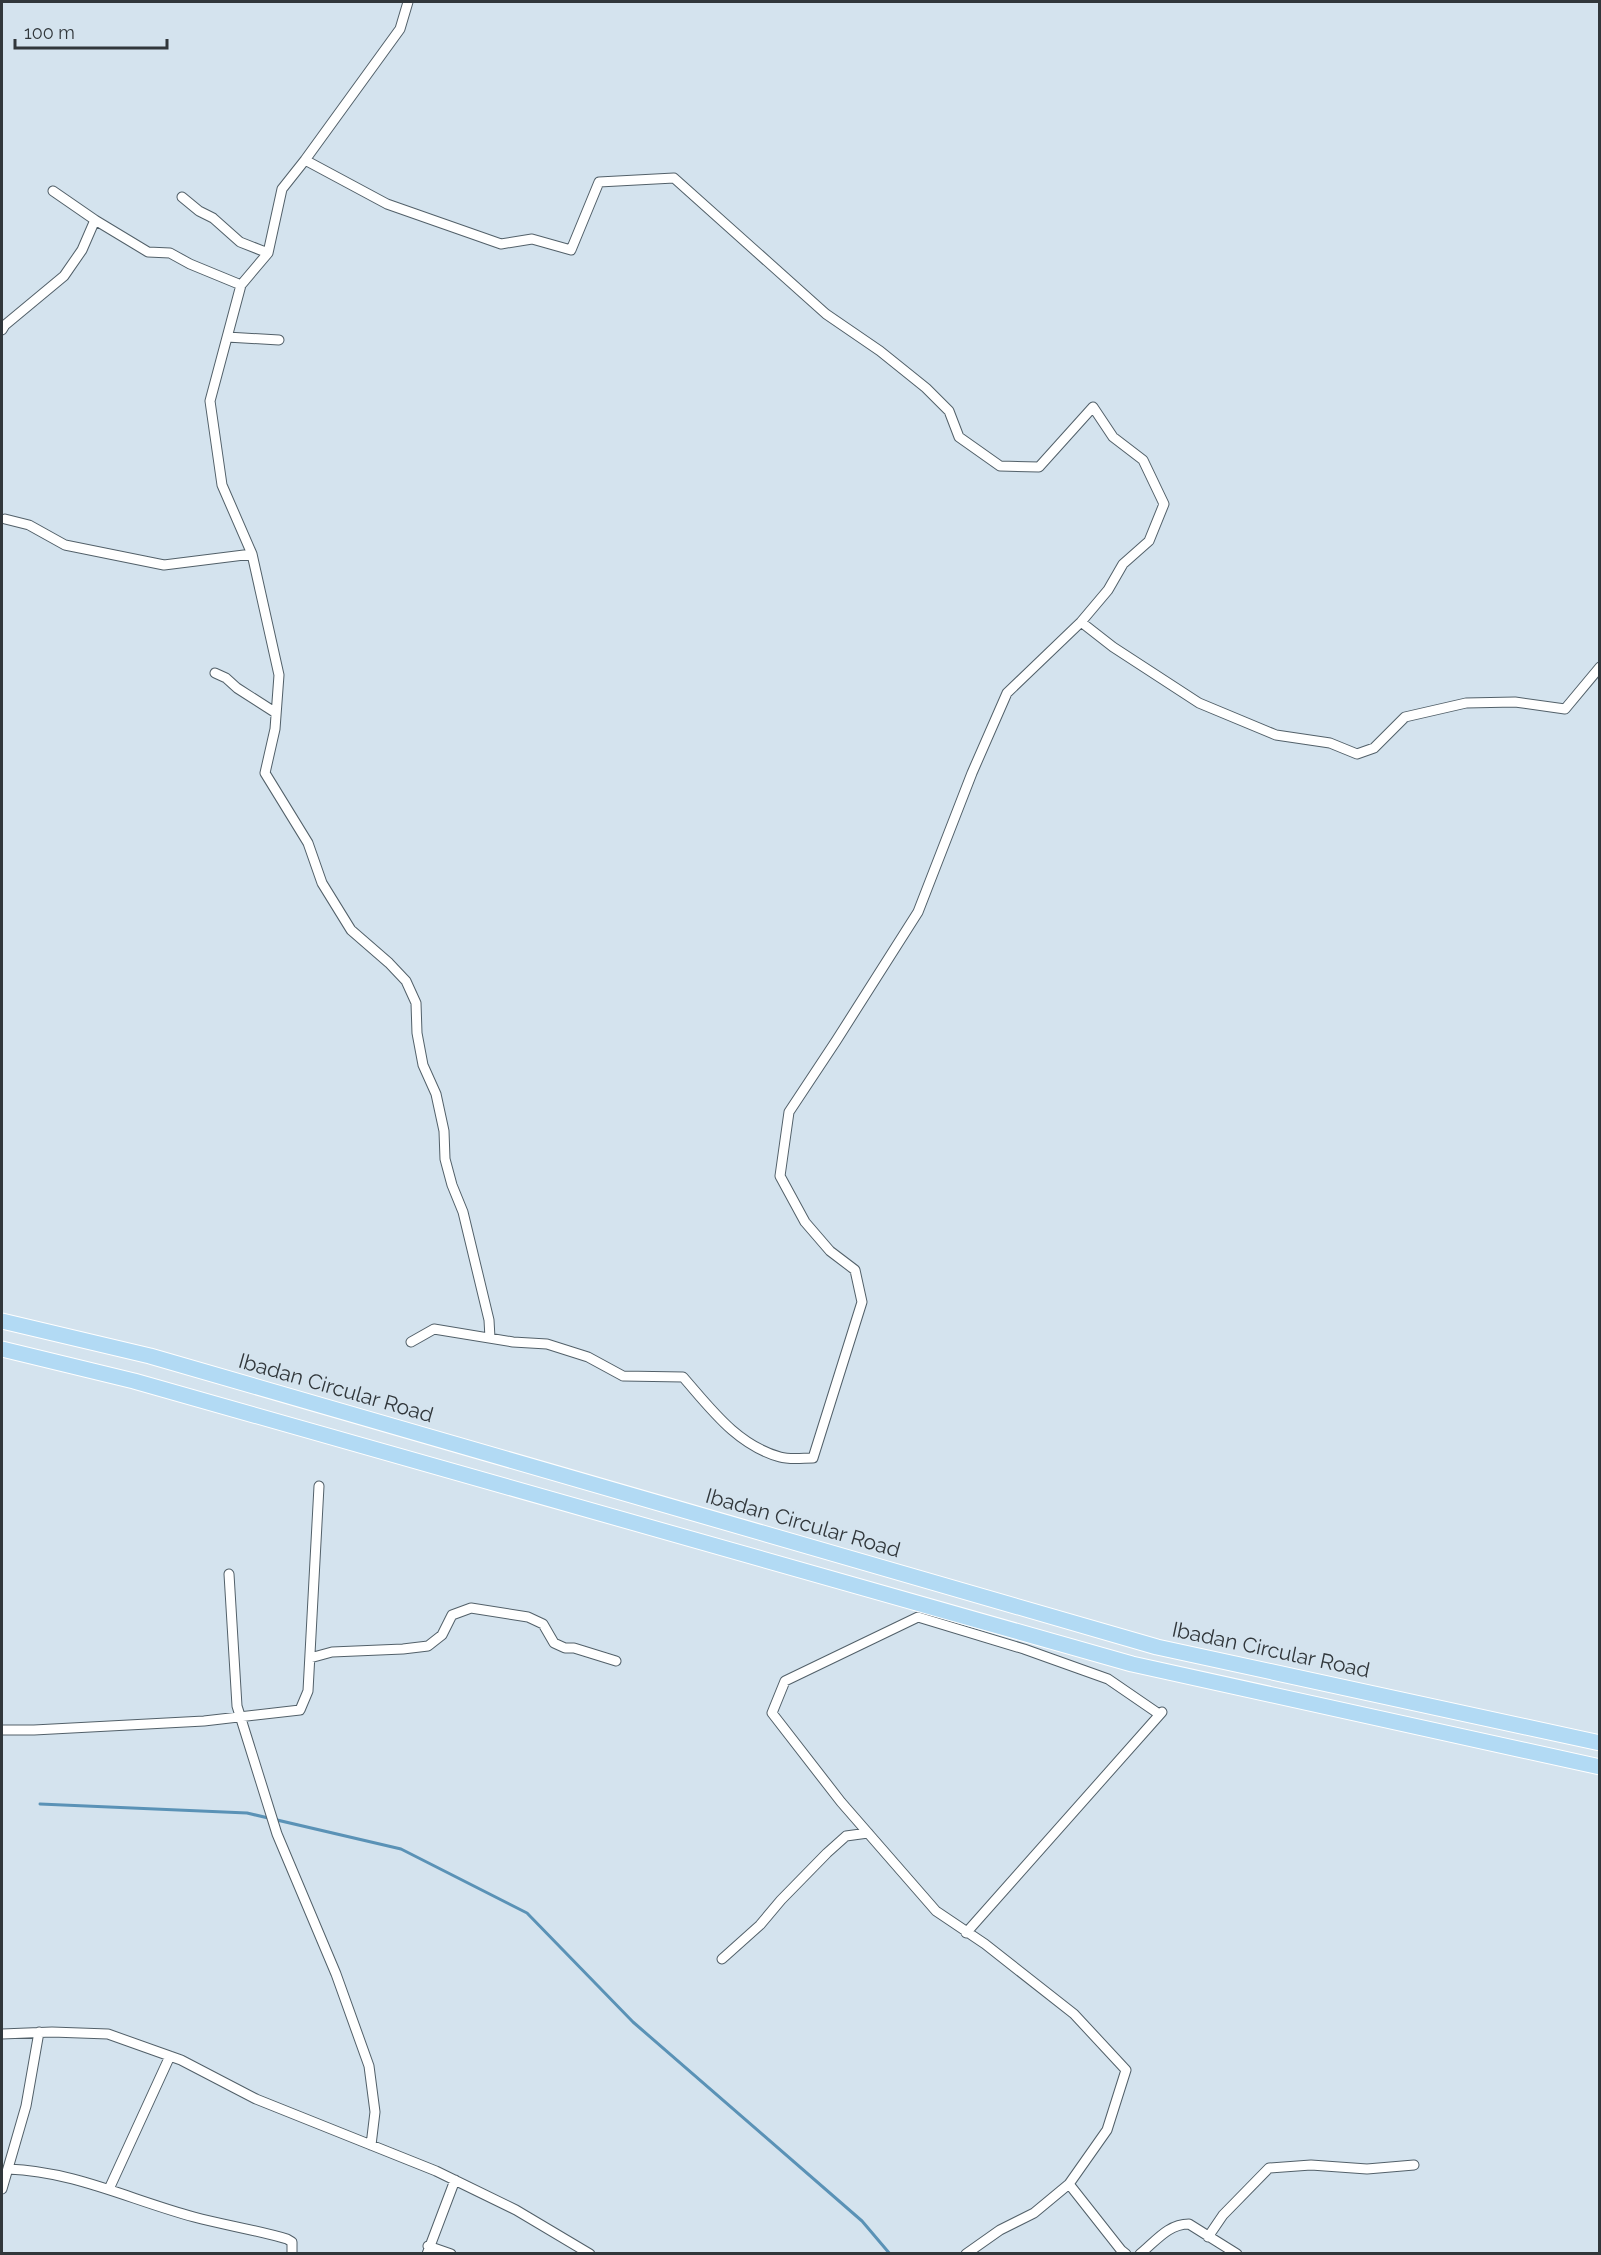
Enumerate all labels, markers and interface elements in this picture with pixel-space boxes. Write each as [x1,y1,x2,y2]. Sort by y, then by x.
scale bar [15,12,166,50]
text: 100 m [24,22,75,43]
street label: Ibadan Circular Road [236,1348,436,1427]
street label: Ibadan Circular Road [703,1483,903,1562]
street label: Ibadan Circular Road [1170,1616,1372,1683]

